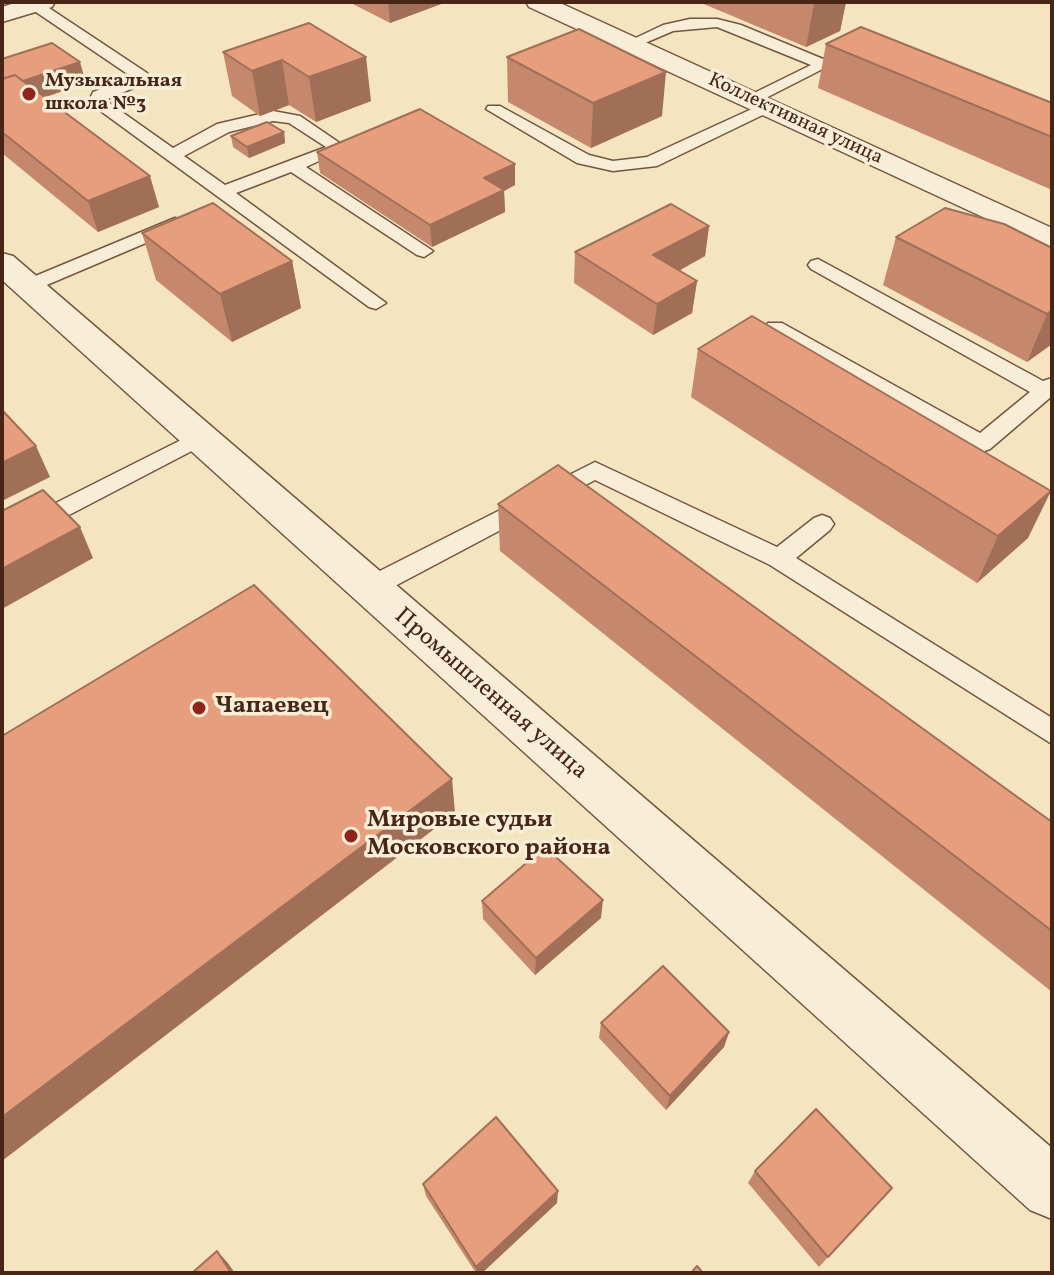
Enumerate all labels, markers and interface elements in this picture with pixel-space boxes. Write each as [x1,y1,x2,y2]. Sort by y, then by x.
street label: Коллективная улица [704,69,886,171]
place label: Музыкальная школа №3 [45,70,182,117]
marker: Музыкальная школа №3 [20,85,38,103]
street label: Промышленная улица [387,603,593,787]
place label: Чапаевец [215,694,329,722]
marker: Чапаевец [190,699,208,717]
place label: Мировые судьи Московского района [367,808,611,864]
marker: Мировые судьи Московского района [342,827,360,845]

